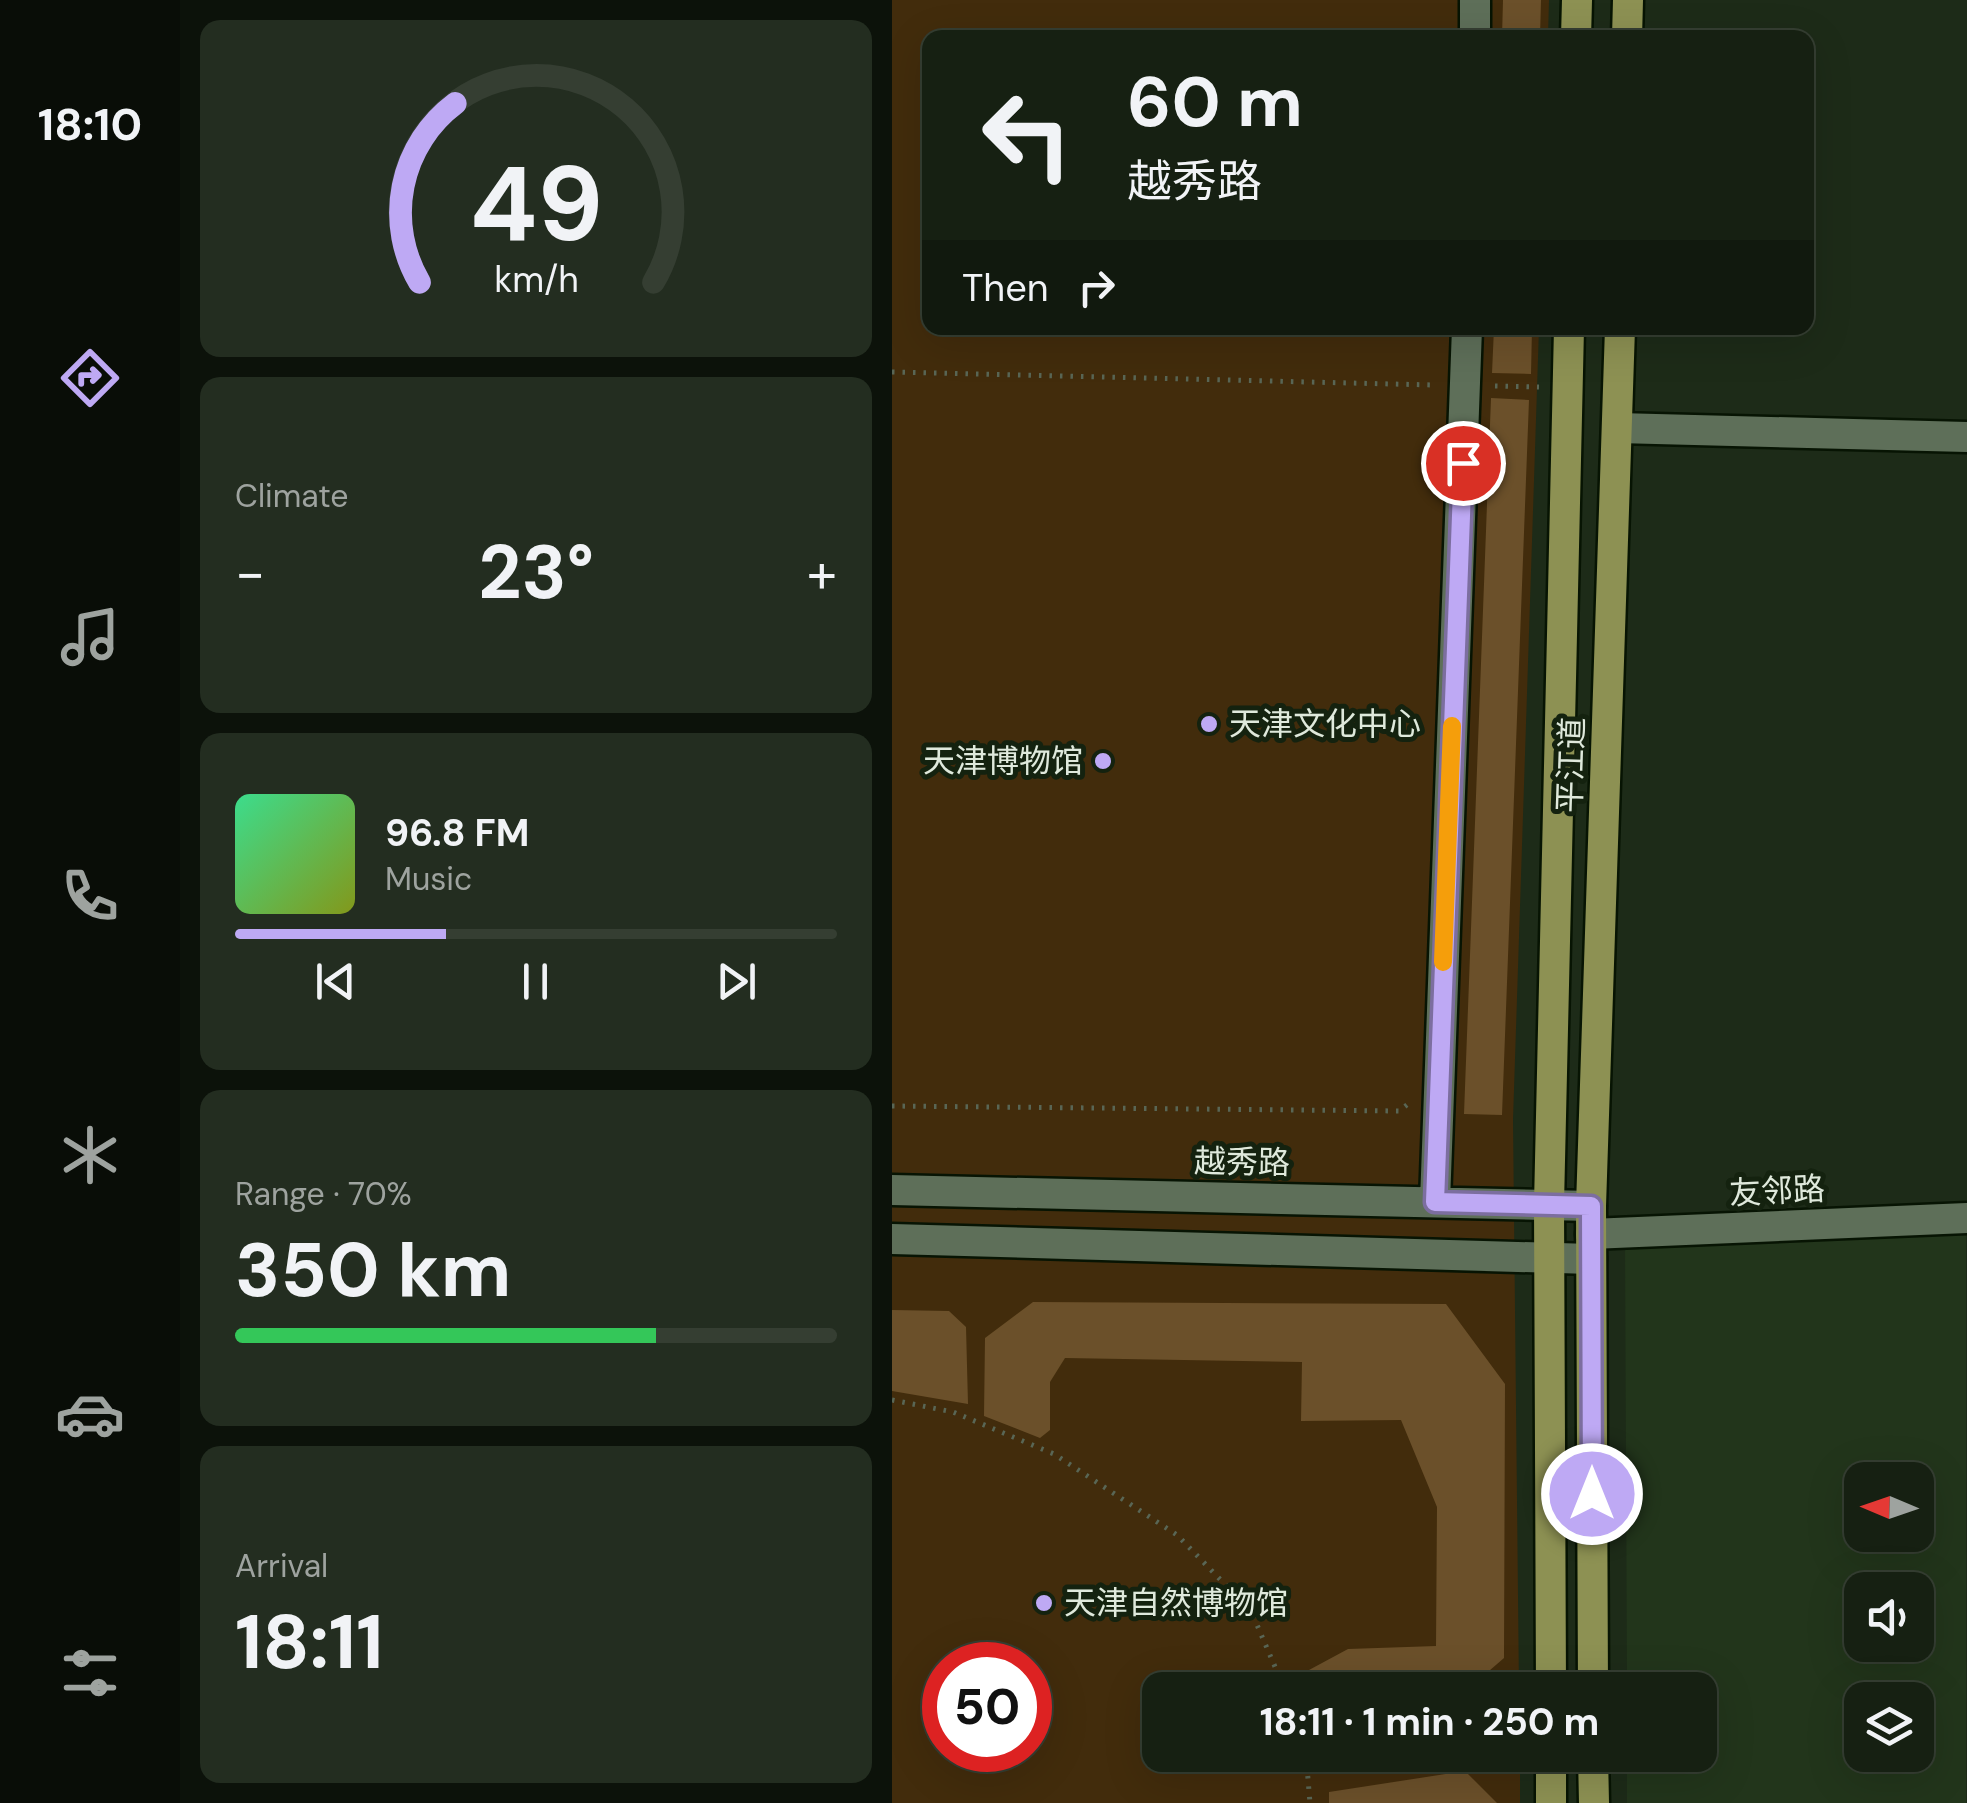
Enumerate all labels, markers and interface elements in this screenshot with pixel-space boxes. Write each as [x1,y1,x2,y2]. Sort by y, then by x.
text: 60 m [1127,57,1303,148]
icon: left [962,70,1092,200]
text: 18:10 [38,95,142,154]
text: 49 [469,137,603,272]
text: 越秀路 [1127,152,1262,211]
text: km/h [494,257,578,303]
icon: right [1069,260,1124,315]
text: Then [962,263,1049,313]
icon: directions [55,343,125,413]
pin [1421,421,1506,506]
icon: arrive [1436,436,1491,491]
text: Climate [235,475,349,517]
text: 23° [478,524,594,621]
text: − [235,537,265,609]
text: + [807,537,837,609]
icon: music [55,602,125,672]
place label: 天津文化中心 [1229,703,1421,745]
marker: 天津文化中心 [1198,713,1220,735]
street label: 平江道 [1548,716,1594,814]
place label: 天津博物馆 [923,740,1083,782]
marker: 天津博物馆 [1092,750,1114,772]
text: 96.8 FM [385,808,529,858]
text: Music [385,858,472,900]
icon: phone [55,861,125,931]
icon: previous [308,954,363,1009]
icon: pause [508,954,563,1009]
icon: next [709,954,764,1009]
icon: climate [55,1120,125,1190]
street label: 越秀路 [1194,1140,1290,1184]
street label: 友邻路 [1728,1168,1826,1214]
text: Range · 70% [235,1173,412,1215]
text: 350 km [235,1222,511,1319]
icon: car [55,1379,125,1449]
position arrow [1540,1442,1644,1546]
north arrow [1844,1462,1934,1552]
map controls [1844,1462,1934,1772]
text: Arrival [235,1545,328,1587]
button: sound [1844,1572,1934,1662]
place label: 天津自然博物馆 [1064,1582,1288,1624]
marker: 天津自然博物馆 [1033,1592,1055,1614]
text: 18:11 [235,1594,383,1691]
icon: filters [55,1638,125,1708]
speed limit sign: 50 [922,1642,1052,1772]
button: layers [1844,1682,1934,1772]
text: 18:11 · 1 min · 250 m [1260,1697,1599,1747]

